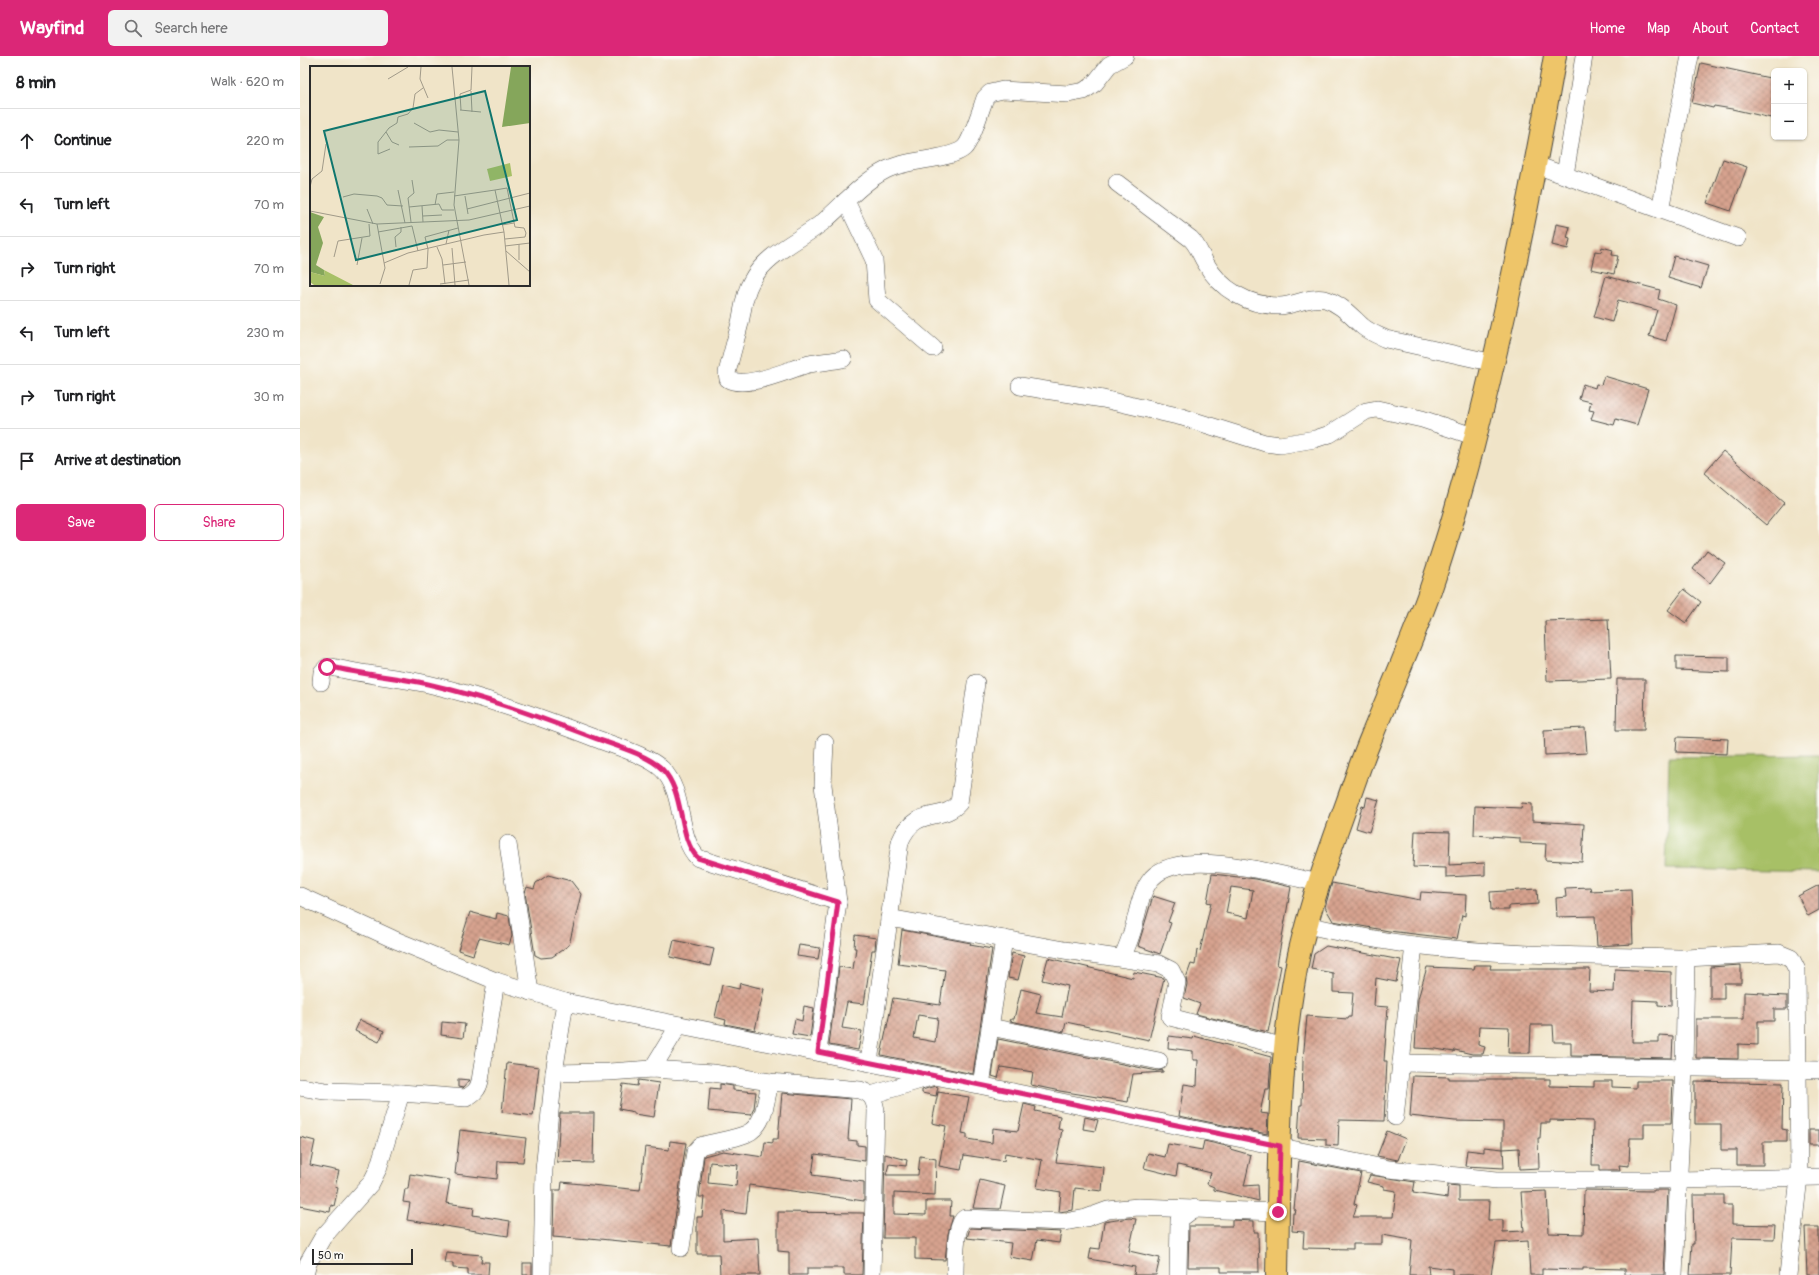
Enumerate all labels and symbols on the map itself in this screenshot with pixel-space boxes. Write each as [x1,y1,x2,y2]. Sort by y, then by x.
inset map [310,66,530,286]
route start [318,658,336,676]
route end [1269,1203,1287,1221]
scale bar [312,1247,413,1266]

